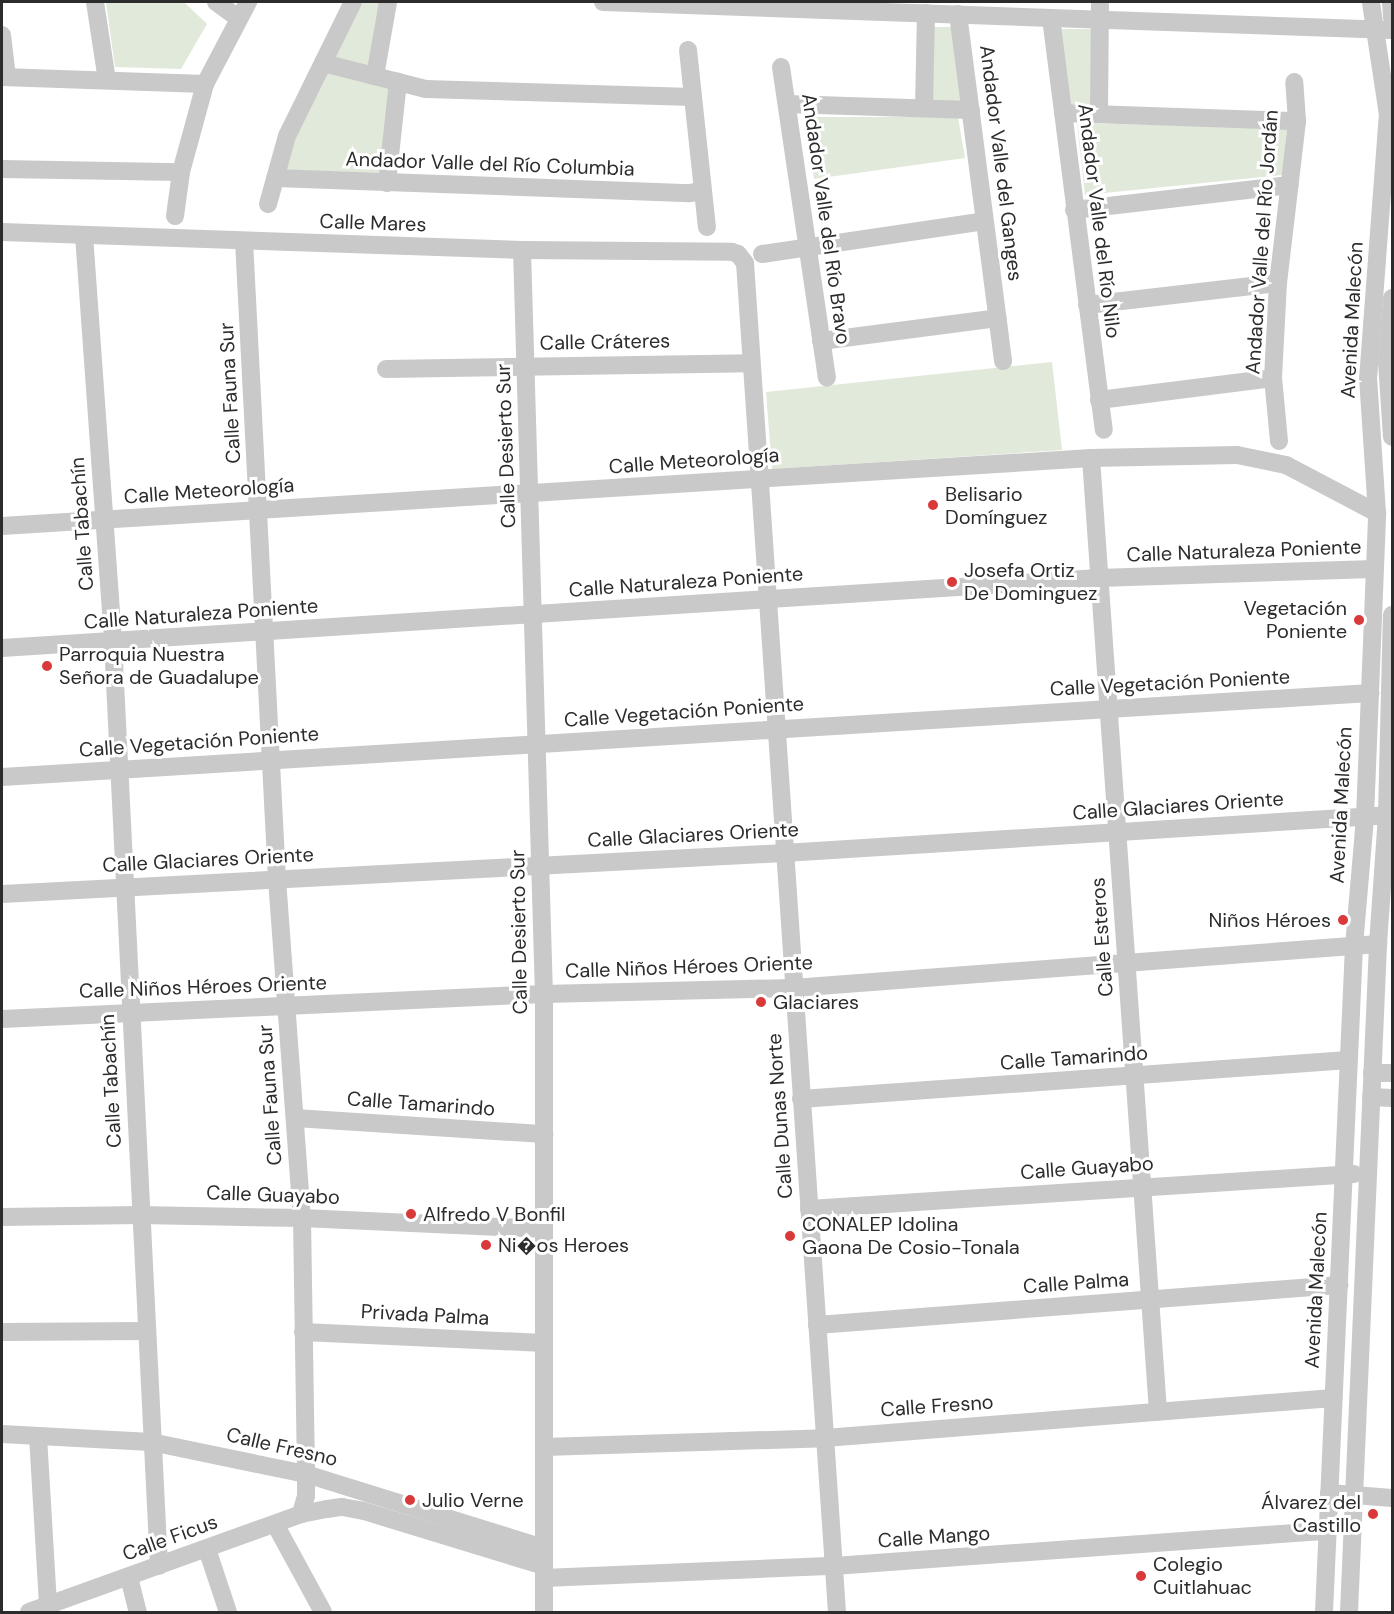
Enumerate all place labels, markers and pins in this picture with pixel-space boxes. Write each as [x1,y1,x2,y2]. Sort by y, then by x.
place label: Belisario Domínguez [945,482,1048,529]
marker: Belisario Domínguez [926,498,940,512]
place label: Josefa Ortiz De Dominguez [964,558,1097,605]
marker: Josefa Ortiz De Dominguez [945,575,959,589]
place label: Vegetación Poniente [1244,596,1347,643]
marker: Vegetación Poniente [1352,613,1366,627]
place label: Parroquia Nuestra Señora de Guadalupe [59,642,259,689]
marker: Parroquia Nuestra Señora de Guadalupe [40,659,54,673]
place label: Niños Héroes [1208,908,1331,932]
marker: Niños Héroes [1336,913,1350,927]
place label: Glaciares [773,990,859,1014]
marker: Glaciares [754,995,768,1009]
place label: Alfredo V Bonfil [423,1202,565,1226]
marker: Alfredo V Bonfil [404,1207,418,1221]
place label: CONALEP Idolina Gaona De Cosio-Tonala [802,1212,1020,1259]
marker: CONALEP Idolina Gaona De Cosio-Tonala [783,1229,797,1243]
place label: Ni�os Heroes [498,1233,629,1257]
marker: Ni�os Heroes [479,1238,493,1252]
place label: Julio Verne [422,1488,524,1512]
place label: Álvarez del Castillo [1261,1490,1361,1537]
marker: Julio Verne [403,1493,417,1507]
marker: Álvarez del Castillo [1366,1507,1380,1521]
place label: Colegio Cuitlahuac [1153,1552,1252,1599]
marker: Colegio Cuitlahuac [1134,1569,1148,1583]

